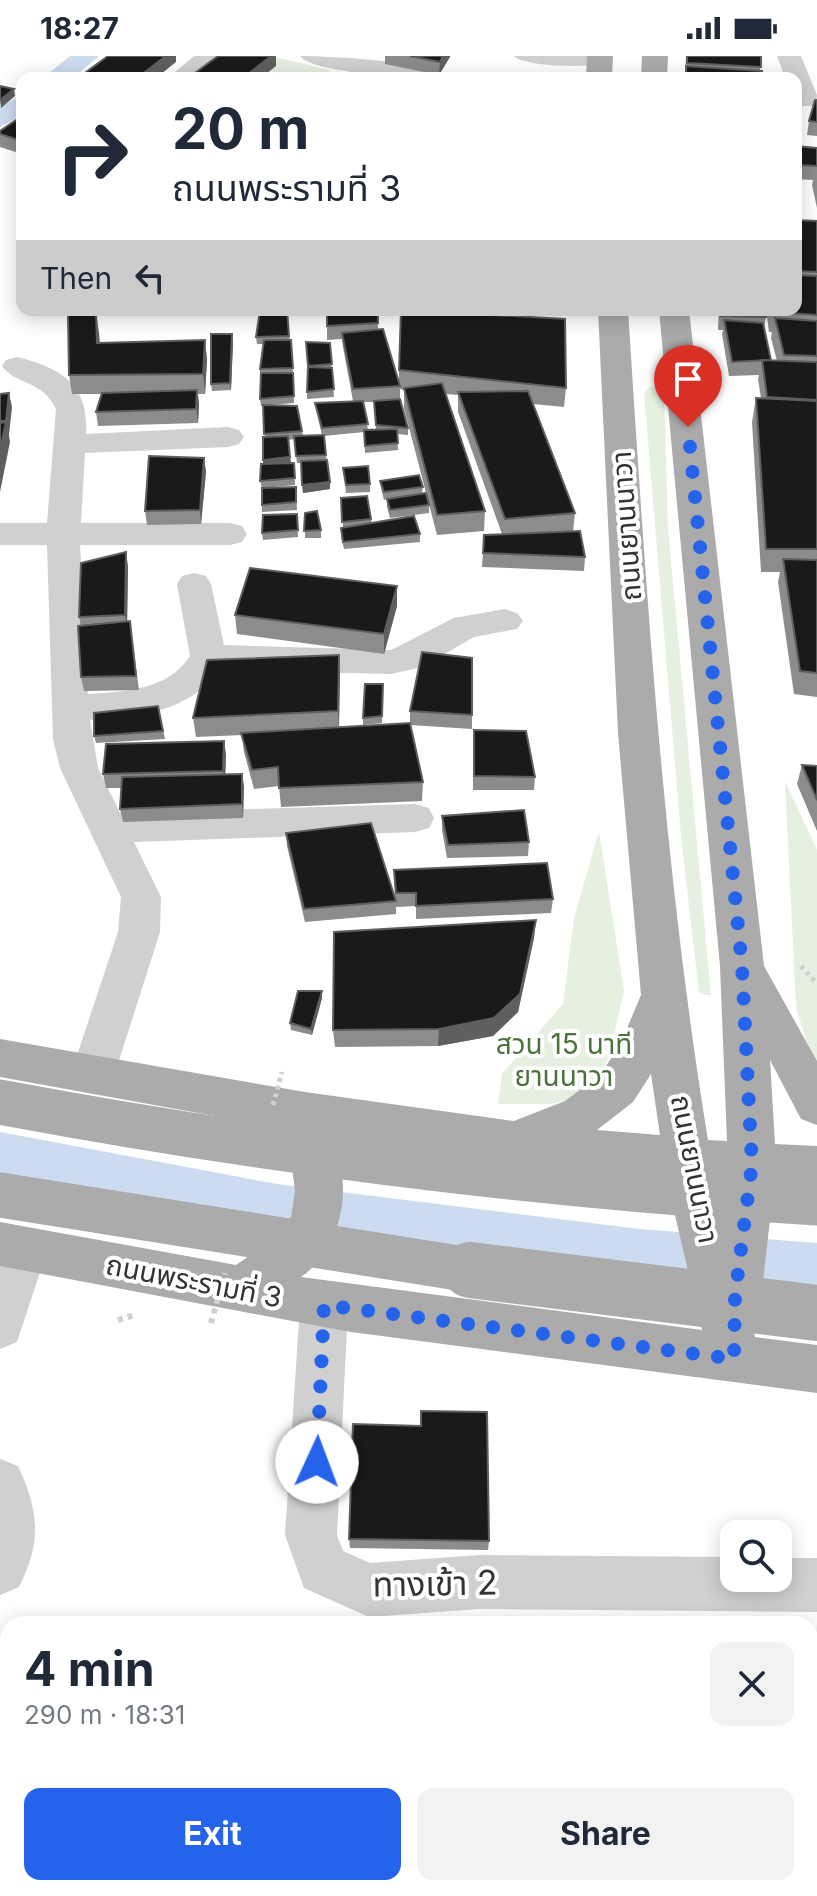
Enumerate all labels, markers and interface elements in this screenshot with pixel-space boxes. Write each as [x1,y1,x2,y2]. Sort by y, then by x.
text: 18:27 [40,10,119,46]
text: 20 m [172,95,309,163]
icon: right [40,104,144,208]
text: ถนนพระรามที่ 3 [172,166,401,210]
icon: left [128,256,172,300]
text: Then [40,260,112,296]
pin [654,345,722,427]
icon: arrive [666,357,710,401]
street label: ถนนยานนาวา [604,450,648,602]
park label: สวน 15 นาที ยานนาวา [496,1027,632,1093]
street label: ถนนยานนาวา [664,1092,726,1246]
street label: ถนนพระรามที่ 3 [103,1245,285,1315]
position arrow [275,1420,359,1504]
map controls [720,1520,792,1592]
button: search [720,1520,792,1592]
street label: ทางเข้า 2 [372,1561,498,1605]
text: 4 min [24,1639,155,1698]
button: close [710,1642,794,1726]
text: 290 m · 18:31 [24,1699,185,1730]
button: Exit [24,1788,401,1880]
button: Share [417,1788,794,1880]

